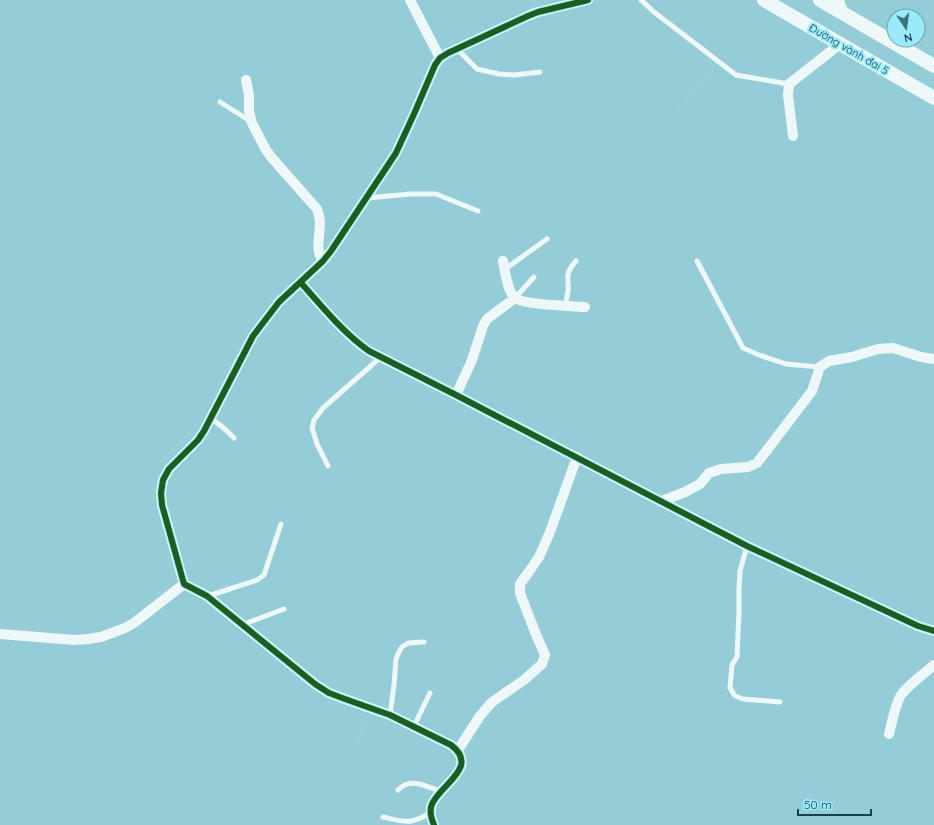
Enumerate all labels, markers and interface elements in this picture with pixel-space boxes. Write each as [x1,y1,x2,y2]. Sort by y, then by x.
north arrow [886,8,926,48]
street label: Đường vành đai 5 [807,20,891,78]
text: N [903,30,914,45]
scale bar [798,791,871,817]
text: 50 m [804,797,832,812]

